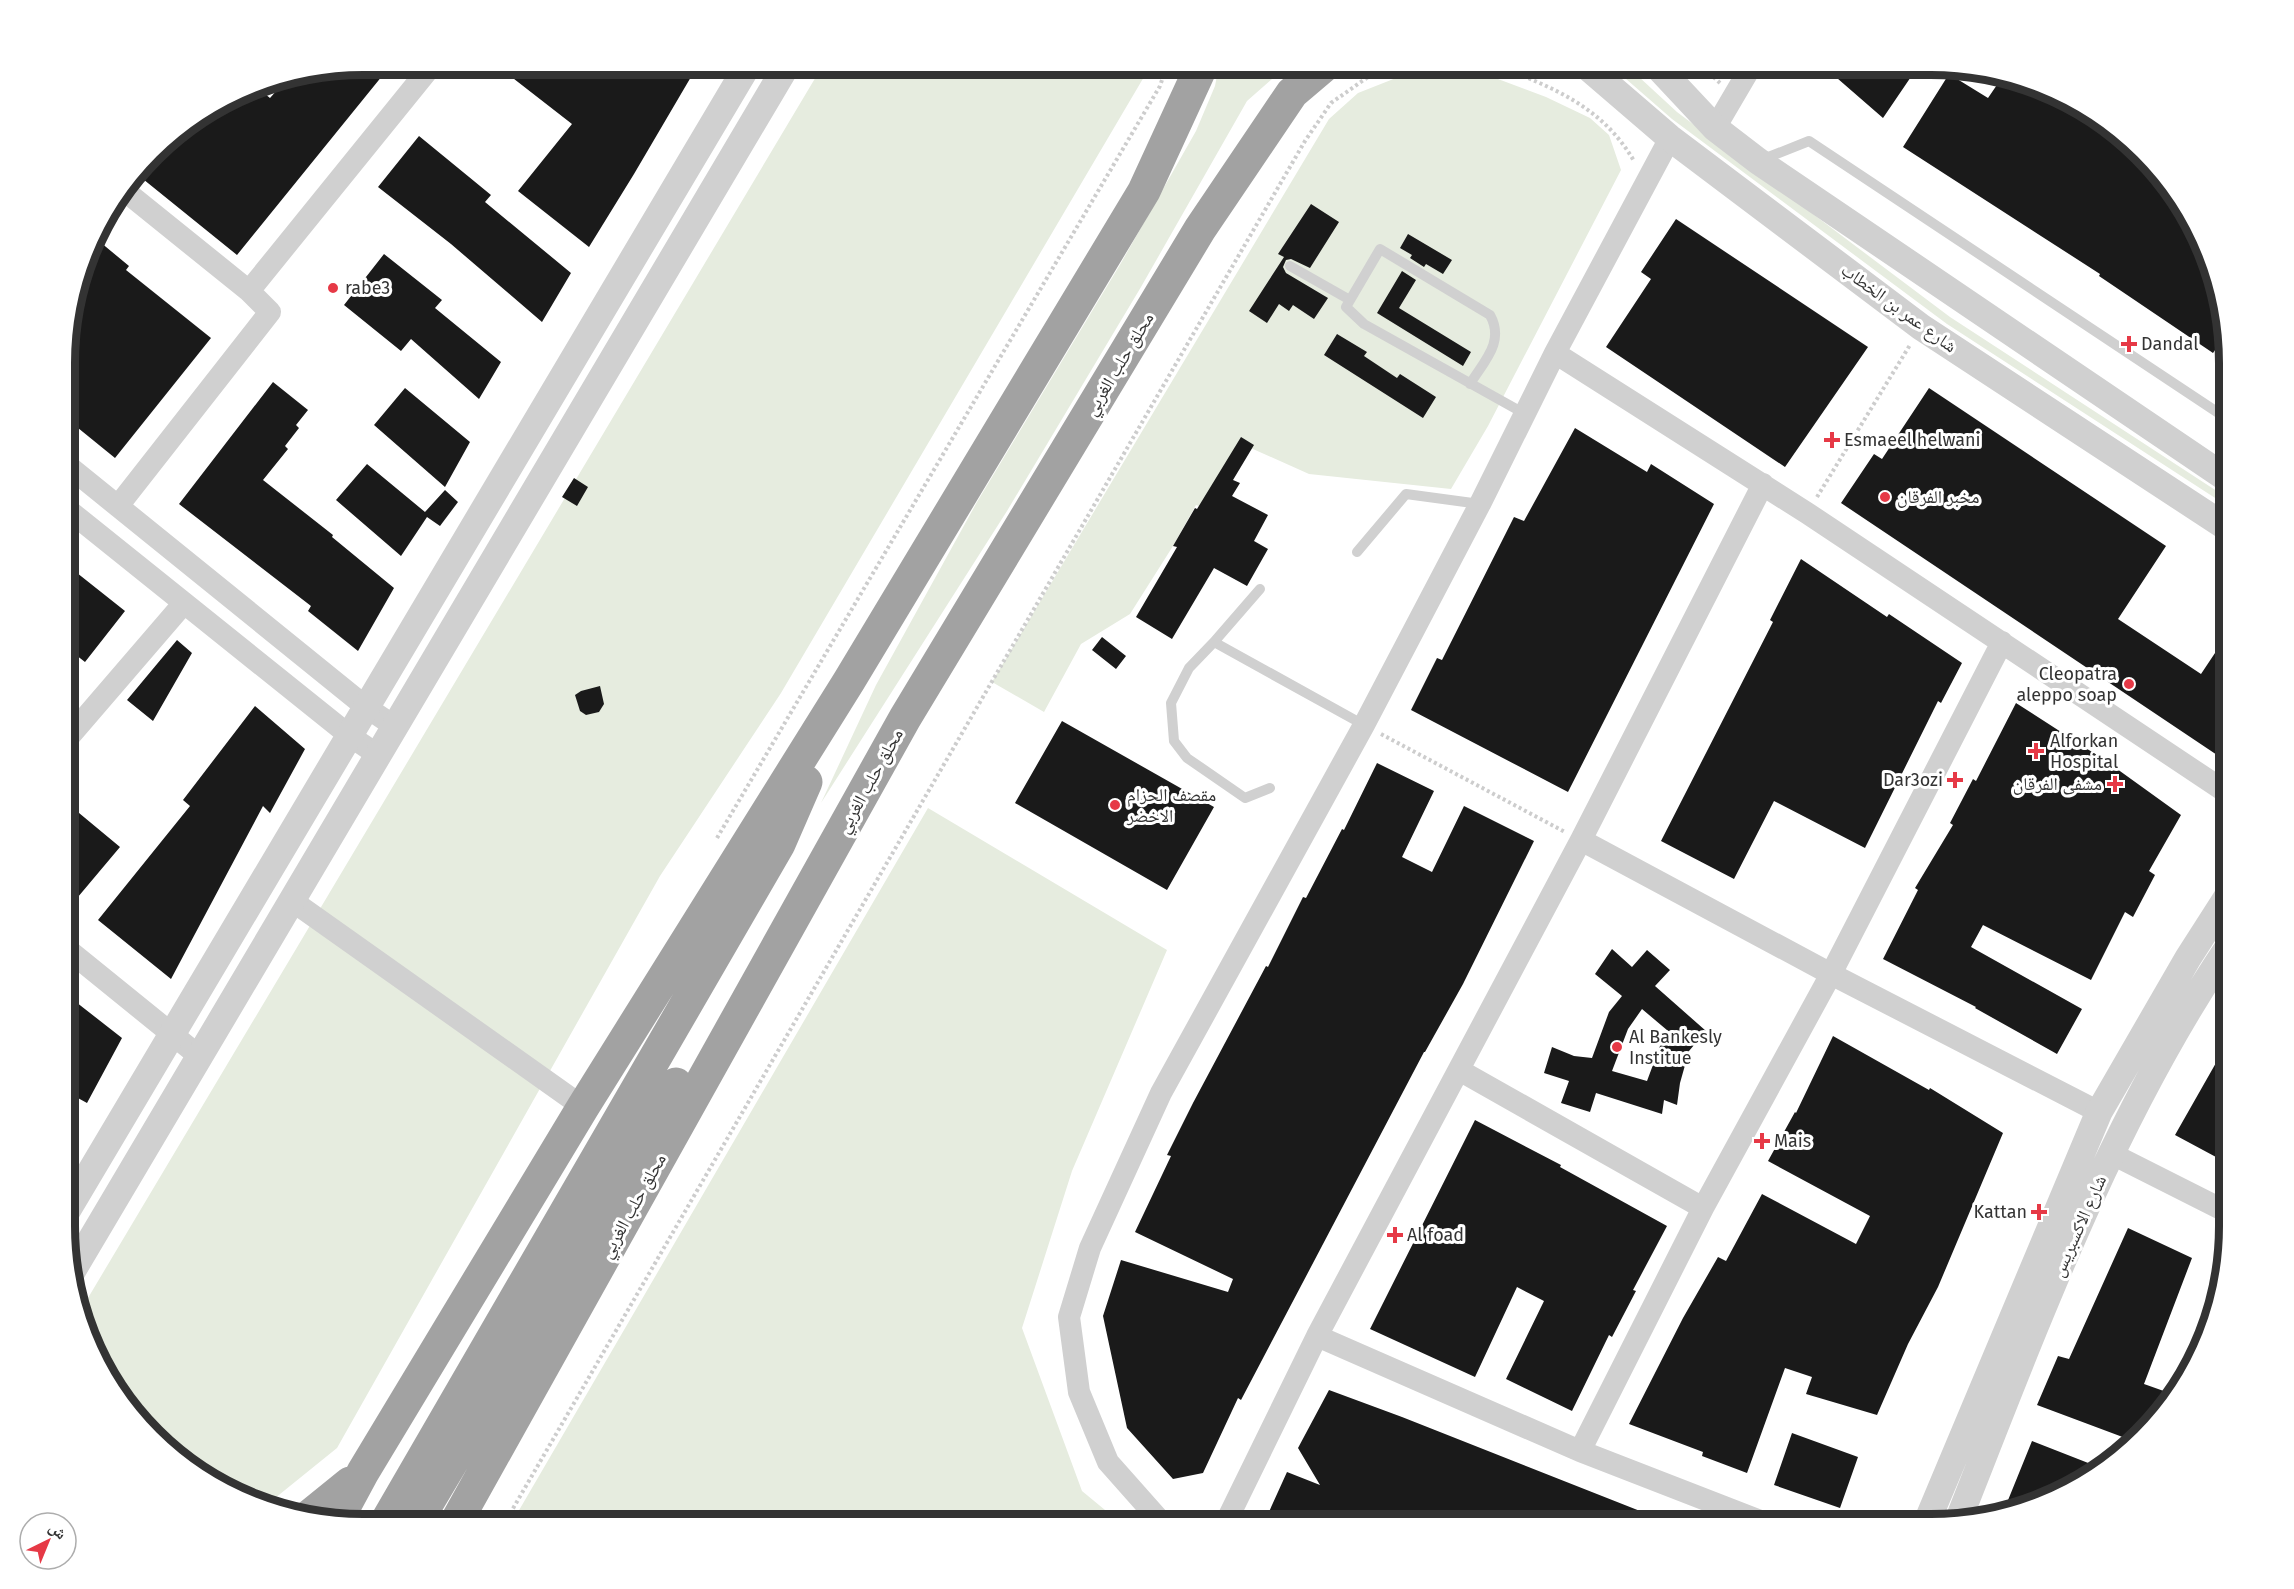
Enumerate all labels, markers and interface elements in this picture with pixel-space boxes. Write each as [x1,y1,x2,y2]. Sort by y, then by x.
street label: شارع عمر بن الخطاب [1837,259,1961,357]
place label: rabe3 [345,277,390,299]
marker: rabe3 [326,281,340,295]
street label: محلق حلب الغربي [1080,308,1161,421]
place label: Dandal [2141,333,2198,355]
marker: Dandal [2122,337,2136,351]
place label: Esmaeel helwani [1844,429,1981,451]
marker: Esmaeel helwani [1825,433,1839,447]
place label: مخبر الفرقان [1897,486,1980,508]
marker: مخبر الفرقان [1878,490,1892,504]
place label: Cleopatra aleppo soap [2017,663,2117,706]
marker: Cleopatra aleppo soap [2122,677,2136,691]
street label: محلق حلب الغربي [832,725,911,839]
place label: Alforkan Hospital [2050,730,2118,773]
marker: Alforkan Hospital [2027,742,2045,760]
place label: Dar3ozi [1883,769,1943,791]
marker: Dar3ozi [1948,773,1962,787]
place label: مشفى الفرقان [2013,773,2102,795]
marker: مشفى الفرقان [2106,775,2124,793]
place label: مقصف الحزام الاخضر [1126,784,1216,827]
marker: مقصف الحزام الاخضر [1108,798,1122,812]
place label: Al Bankesly Institue [1629,1026,1722,1069]
marker: Al Bankesly Institue [1610,1040,1624,1054]
place label: Mais [1774,1130,1811,1152]
marker: Mais [1755,1134,1769,1148]
street label: محلق حلب الغربي [595,1150,674,1264]
street label: شارع الاكسبريس [2047,1172,2111,1280]
place label: Kattan [1974,1201,2027,1223]
marker: Kattan [2032,1205,2046,1219]
place label: Al foad [1407,1224,1464,1246]
marker: Al foad [1388,1228,1402,1242]
north arrow [18,1511,78,1571]
text: ش [45,1518,71,1543]

